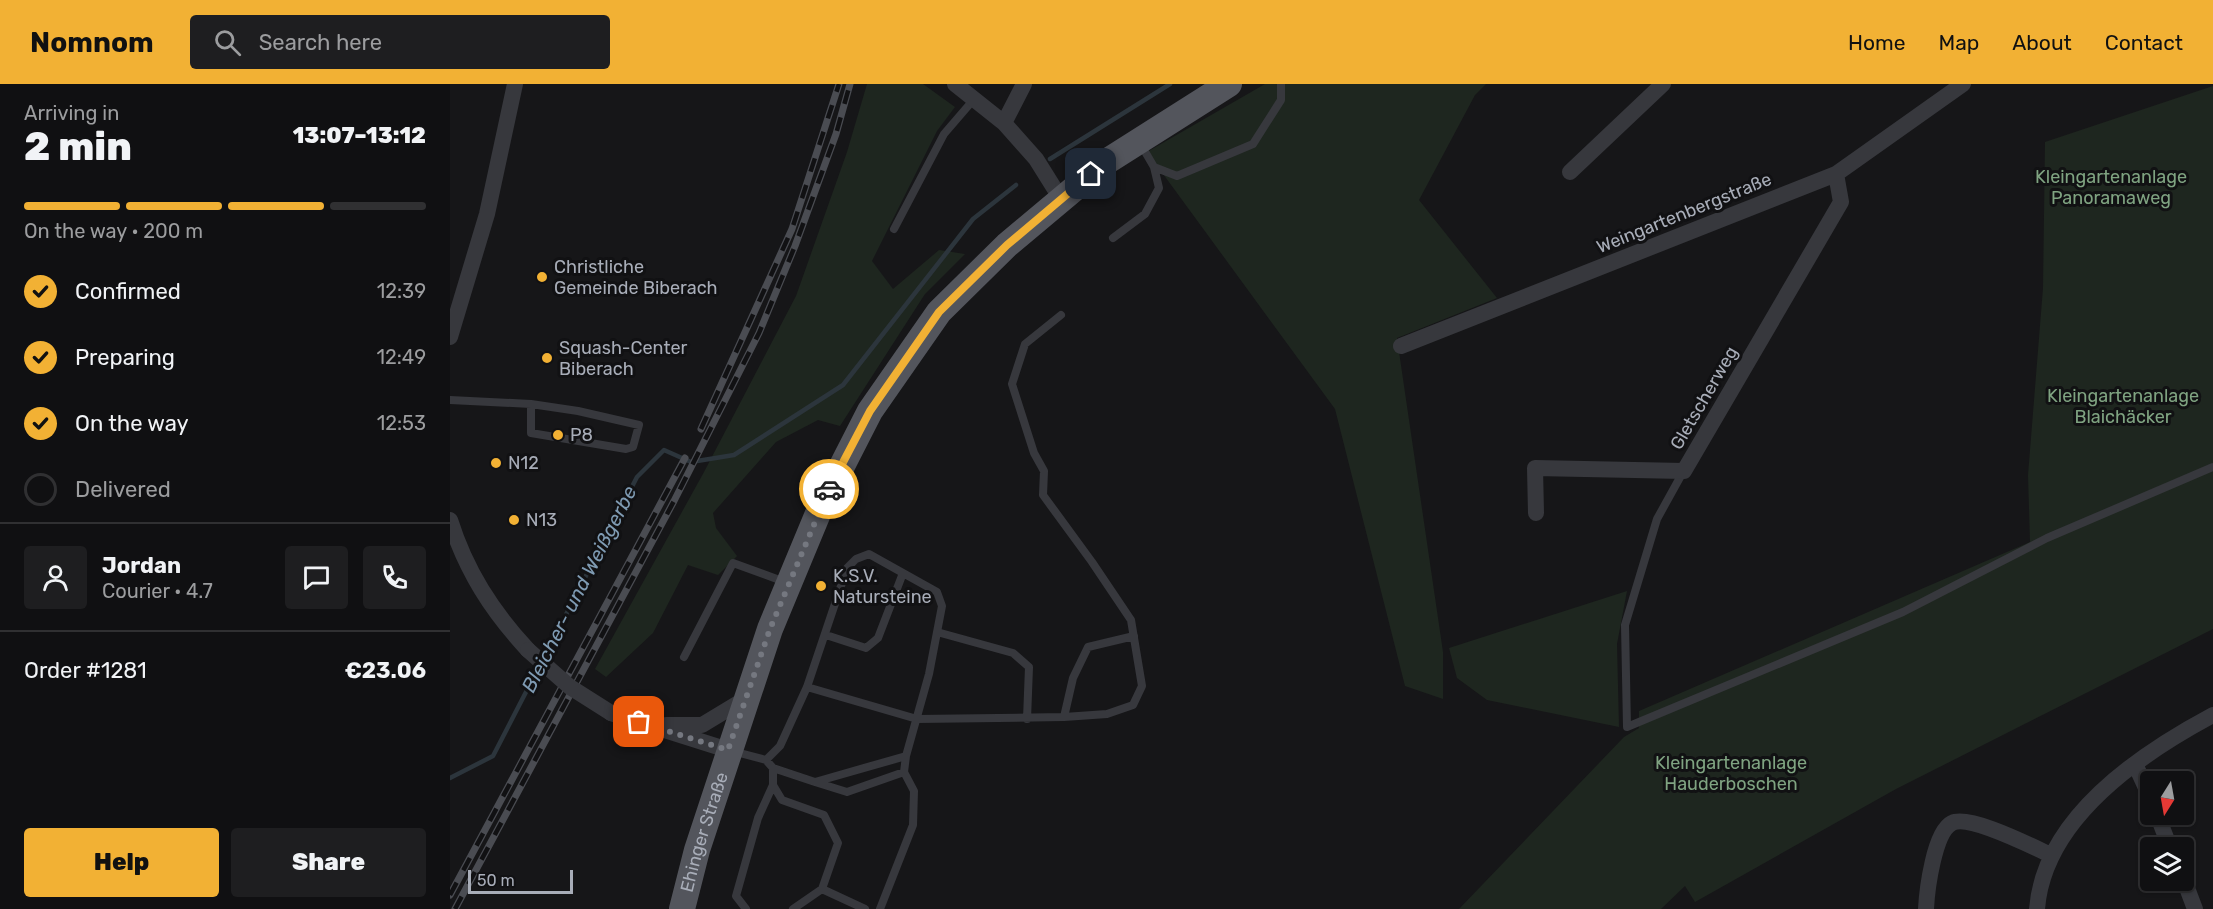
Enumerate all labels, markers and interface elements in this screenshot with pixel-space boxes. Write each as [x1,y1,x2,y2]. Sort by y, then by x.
search box [190,15,610,69]
text: Nomnom [30,26,154,59]
icon: search [211,26,244,59]
text: Search here [259,29,382,56]
text: Home [1848,30,1905,55]
text: Map [1938,30,1979,55]
text: About [2012,30,2072,55]
text: Contact [2105,30,2183,55]
text: Arriving in [24,101,119,125]
text: 13:07–13:12 [293,122,426,149]
text: 2 min [24,124,132,170]
pin [1065,148,1116,199]
icon: home [1074,157,1107,190]
park label: Kleingartenanlage Panoramaweg [2035,166,2187,209]
street label: Weingartenbergstraße [1593,168,1775,258]
text: On the way · 200 m [24,219,203,243]
place label: Christliche Gemeinde Biberach [554,256,718,299]
marker: Christliche Gemeinde Biberach [535,270,549,284]
icon: check [24,275,57,308]
text: Confirmed [75,278,181,305]
text: 12:39 [377,279,426,303]
place label: Squash-Center Biberach [559,337,688,380]
icon: check [24,341,57,374]
street label: Gletscherweg [1666,342,1742,454]
text: Preparing [75,344,175,371]
text: 12:49 [376,345,426,369]
marker: Squash-Center Biberach [540,351,554,365]
park label: Kleingartenanlage Blaichäcker [2047,385,2199,428]
icon: check [24,407,57,440]
text: On the way [75,410,189,437]
text: 12:53 [377,411,426,435]
place label: P8 [570,424,593,446]
marker: P8 [551,428,565,442]
place label: N12 [508,452,539,474]
marker: N12 [489,456,503,470]
courier [799,459,859,519]
icon: car [813,473,846,506]
text: Delivered [75,476,171,503]
water label: Bleicher- und Weißgerbe [516,482,642,696]
place label: N13 [526,509,557,531]
marker: N13 [507,513,521,527]
button: person [24,546,87,609]
button: chat [285,546,348,609]
button: phone [363,546,426,609]
text: Jordan [102,552,181,579]
place label: K.S.V. Natursteine [833,565,932,608]
text: Courier · 4.7 [102,579,213,603]
marker: K.S.V. Natursteine [814,579,828,593]
text: Order #1281 [24,657,147,684]
text: €23.06 [345,657,426,684]
pin [613,696,664,747]
icon: bag [622,705,655,738]
park label: Kleingartenanlage Hauderboschen [1655,752,1807,795]
street label: Ehinger Straße [676,769,733,894]
north arrow [2140,771,2194,825]
map controls [2140,771,2194,891]
button: Help [24,828,219,897]
button: Share [231,828,426,897]
button: layers [2140,837,2194,891]
scale bar [468,867,573,894]
text: 50 m [477,871,515,890]

